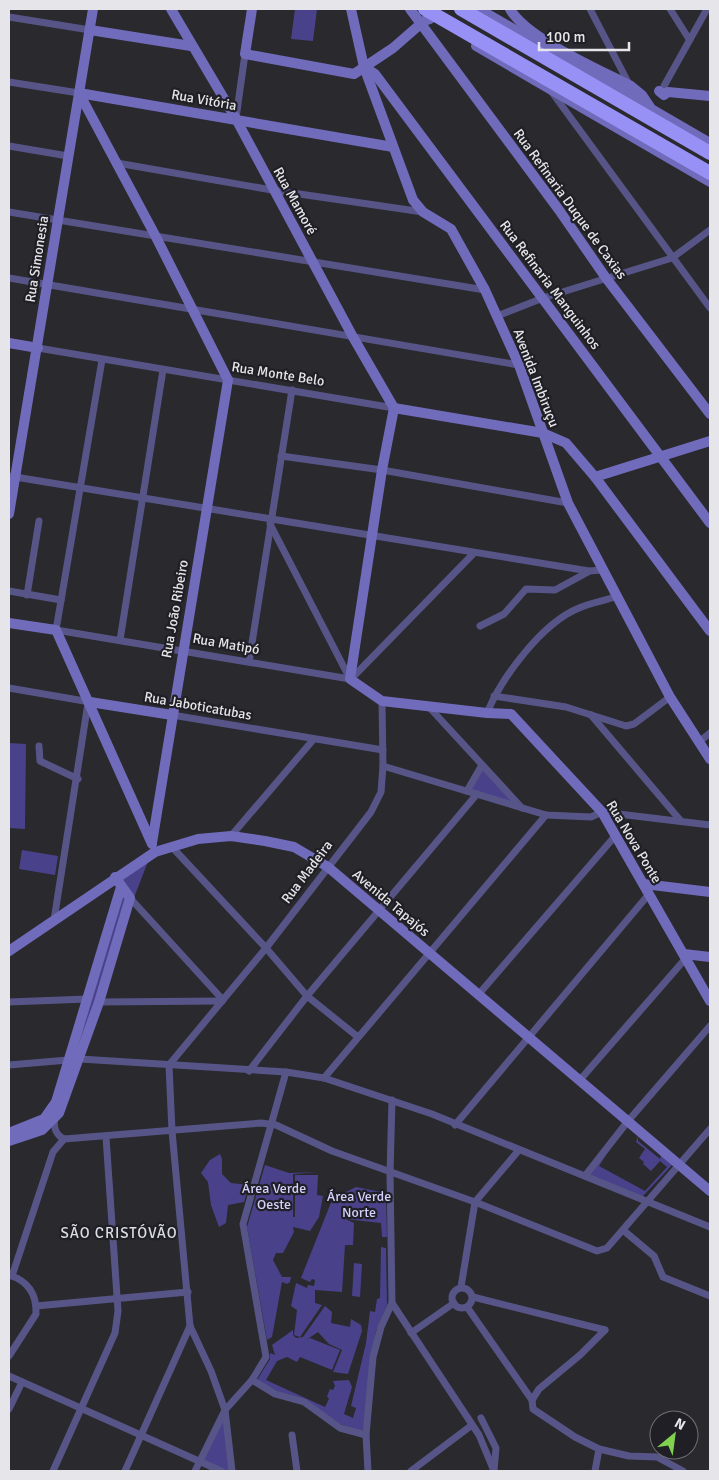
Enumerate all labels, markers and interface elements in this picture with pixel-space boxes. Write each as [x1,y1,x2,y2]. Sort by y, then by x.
scale bar [539,20,629,52]
text: 100 m [546,28,586,46]
street label: Rua Vitória [170,86,238,114]
street label: Rua Refinaria Duque de Caxias [510,125,630,283]
street label: Rua Mamoré [269,164,321,238]
street label: Rua Simonesia [22,214,52,304]
street label: Rua Refinaria Manguinhos [496,217,604,353]
street label: Avenida Imbiruçu [509,326,563,430]
street label: Rua Monte Belo [230,358,326,390]
street label: Rua João Ribeiro [158,559,192,659]
street label: Rua Matipó [191,630,261,658]
street label: Rua Jaboticatubas [143,688,253,724]
street label: Rua Nova Ponte [603,798,665,886]
street label: Rua Madeira [278,837,336,907]
street label: Avenida Tapajós [349,866,433,940]
park label: Área Verde Oeste [242,1180,306,1213]
park label: Área Verde Norte [327,1188,391,1221]
district label: SÃO CRISTÓVÃO [60,1223,178,1242]
north arrow [649,1410,699,1460]
text: N [672,1414,688,1434]

